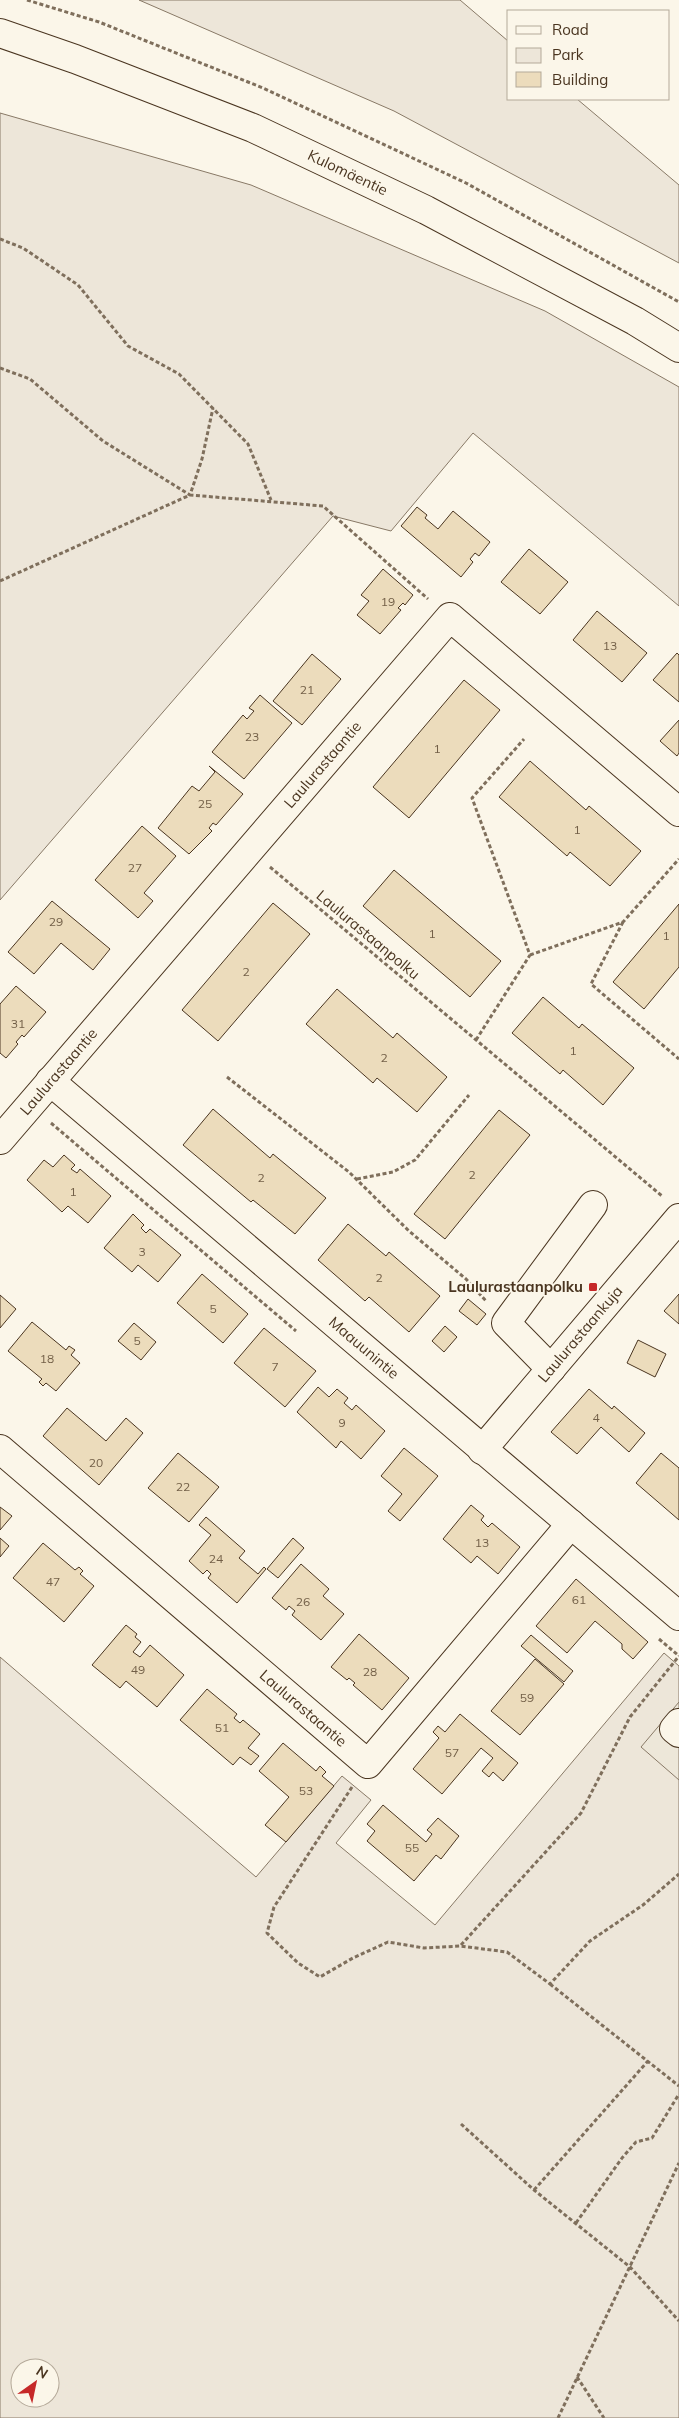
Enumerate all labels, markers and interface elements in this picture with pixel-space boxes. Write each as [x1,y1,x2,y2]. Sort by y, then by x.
legend [507,10,669,100]
text: Road [552,20,589,39]
text: Park [552,45,584,64]
text: Building [552,70,608,89]
street label: Kulomäentie [305,145,391,199]
house number: 19 [381,594,395,609]
house number: 13 [603,638,617,653]
house number: 21 [300,682,314,697]
street label: Laulurastaantie [280,717,365,812]
house number: 23 [245,729,259,744]
house number: 1 [433,741,441,756]
house number: 25 [198,796,212,811]
house number: 1 [573,822,581,837]
house number: 27 [128,860,142,875]
street label: Laulurastaanpolku [313,886,424,983]
house number: 29 [49,914,63,929]
house number: 1 [428,926,436,941]
house number: 1 [662,928,670,943]
house number: 2 [242,964,250,979]
house number: 31 [11,1016,25,1031]
street label: Laulurastaantie [16,1024,101,1119]
house number: 1 [569,1043,577,1058]
house number: 2 [380,1050,388,1065]
house number: 2 [468,1167,476,1182]
house number: 2 [257,1170,265,1185]
house number: 1 [69,1184,77,1199]
house number: 3 [138,1244,146,1259]
house number: 2 [375,1270,383,1285]
place label: Laulurastaanpolku [448,1277,583,1296]
marker: Laulurastaanpolku [587,1281,599,1293]
street label: Laulurastaankuja [534,1282,626,1386]
house number: 5 [209,1301,217,1316]
street label: Maauunintie [325,1312,403,1383]
house number: 5 [133,1333,141,1348]
house number: 18 [40,1351,54,1366]
house number: 7 [271,1359,279,1374]
house number: 4 [592,1410,600,1425]
house number: 9 [338,1415,346,1430]
house number: 20 [89,1455,103,1470]
house number: 22 [176,1479,190,1494]
house number: 13 [475,1535,489,1550]
house number: 24 [209,1551,223,1566]
house number: 47 [46,1574,60,1589]
house number: 61 [572,1592,586,1607]
house number: 26 [296,1594,310,1609]
house number: 49 [131,1662,145,1677]
house number: 28 [363,1664,377,1679]
street label: Laulurastaantie [256,1665,351,1751]
house number: 59 [520,1690,534,1705]
house number: 51 [215,1720,229,1735]
house number: 57 [445,1745,459,1760]
house number: 53 [299,1783,313,1798]
house number: 55 [405,1840,419,1855]
north arrow [10,2358,60,2408]
text: N [33,2362,51,2383]

